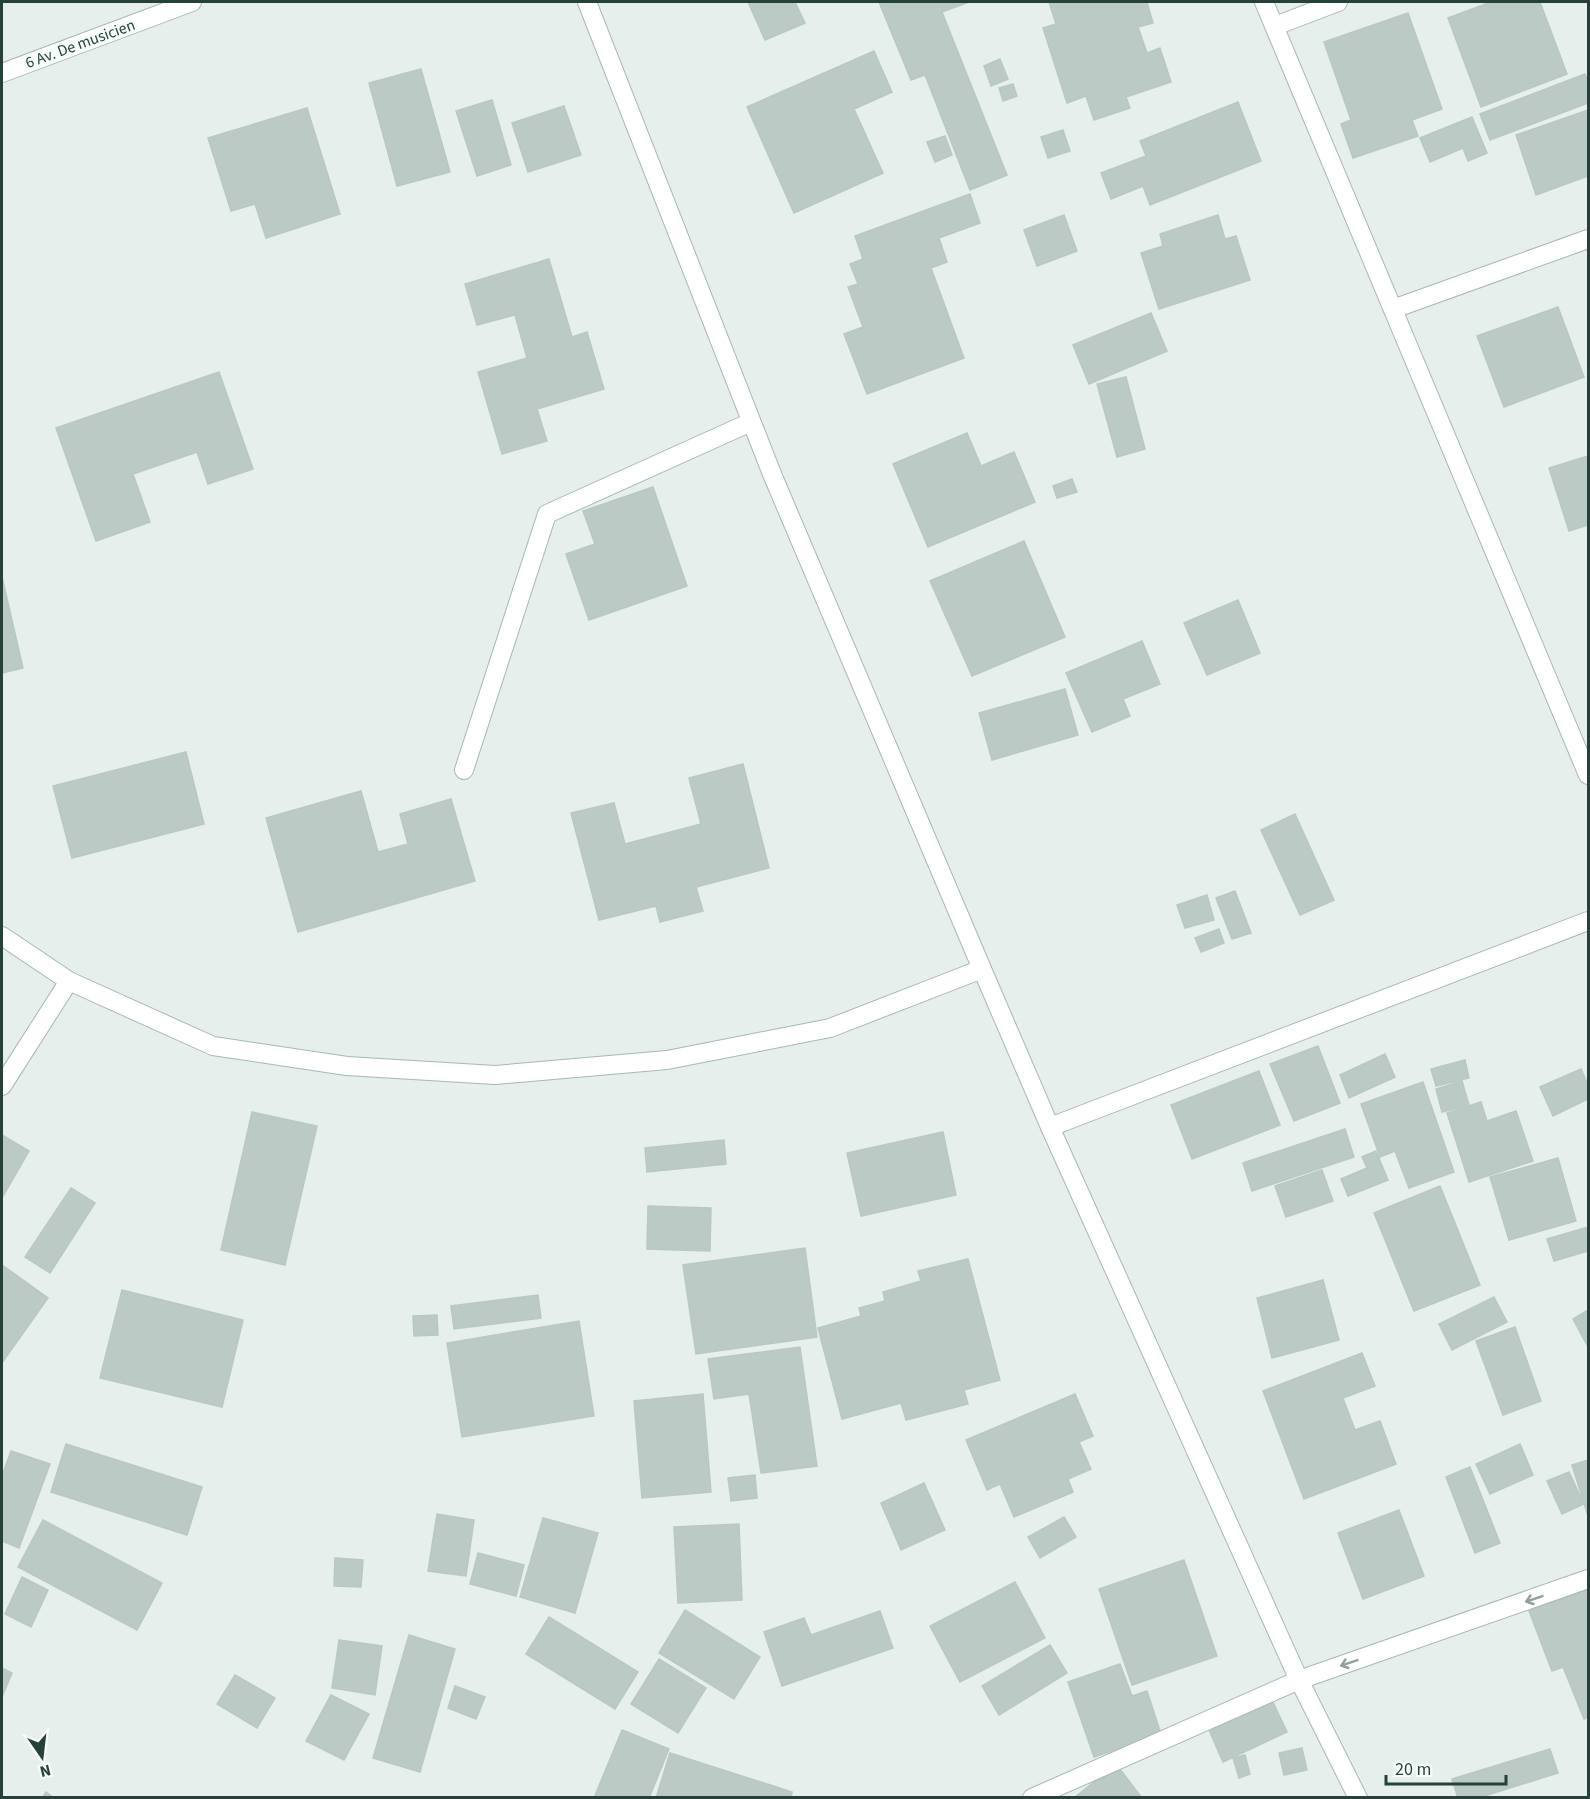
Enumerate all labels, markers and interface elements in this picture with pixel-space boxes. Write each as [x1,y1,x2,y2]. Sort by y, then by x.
street label: 6 Av. De musicien [22,14,138,74]
one-way arrow [1525,1595,1544,1606]
one-way arrow [1340,1658,1359,1669]
north arrow [12,1727,72,1787]
scale bar [1386,1748,1506,1786]
text: 20 m [1395,1757,1431,1782]
text: N [38,1759,53,1783]

